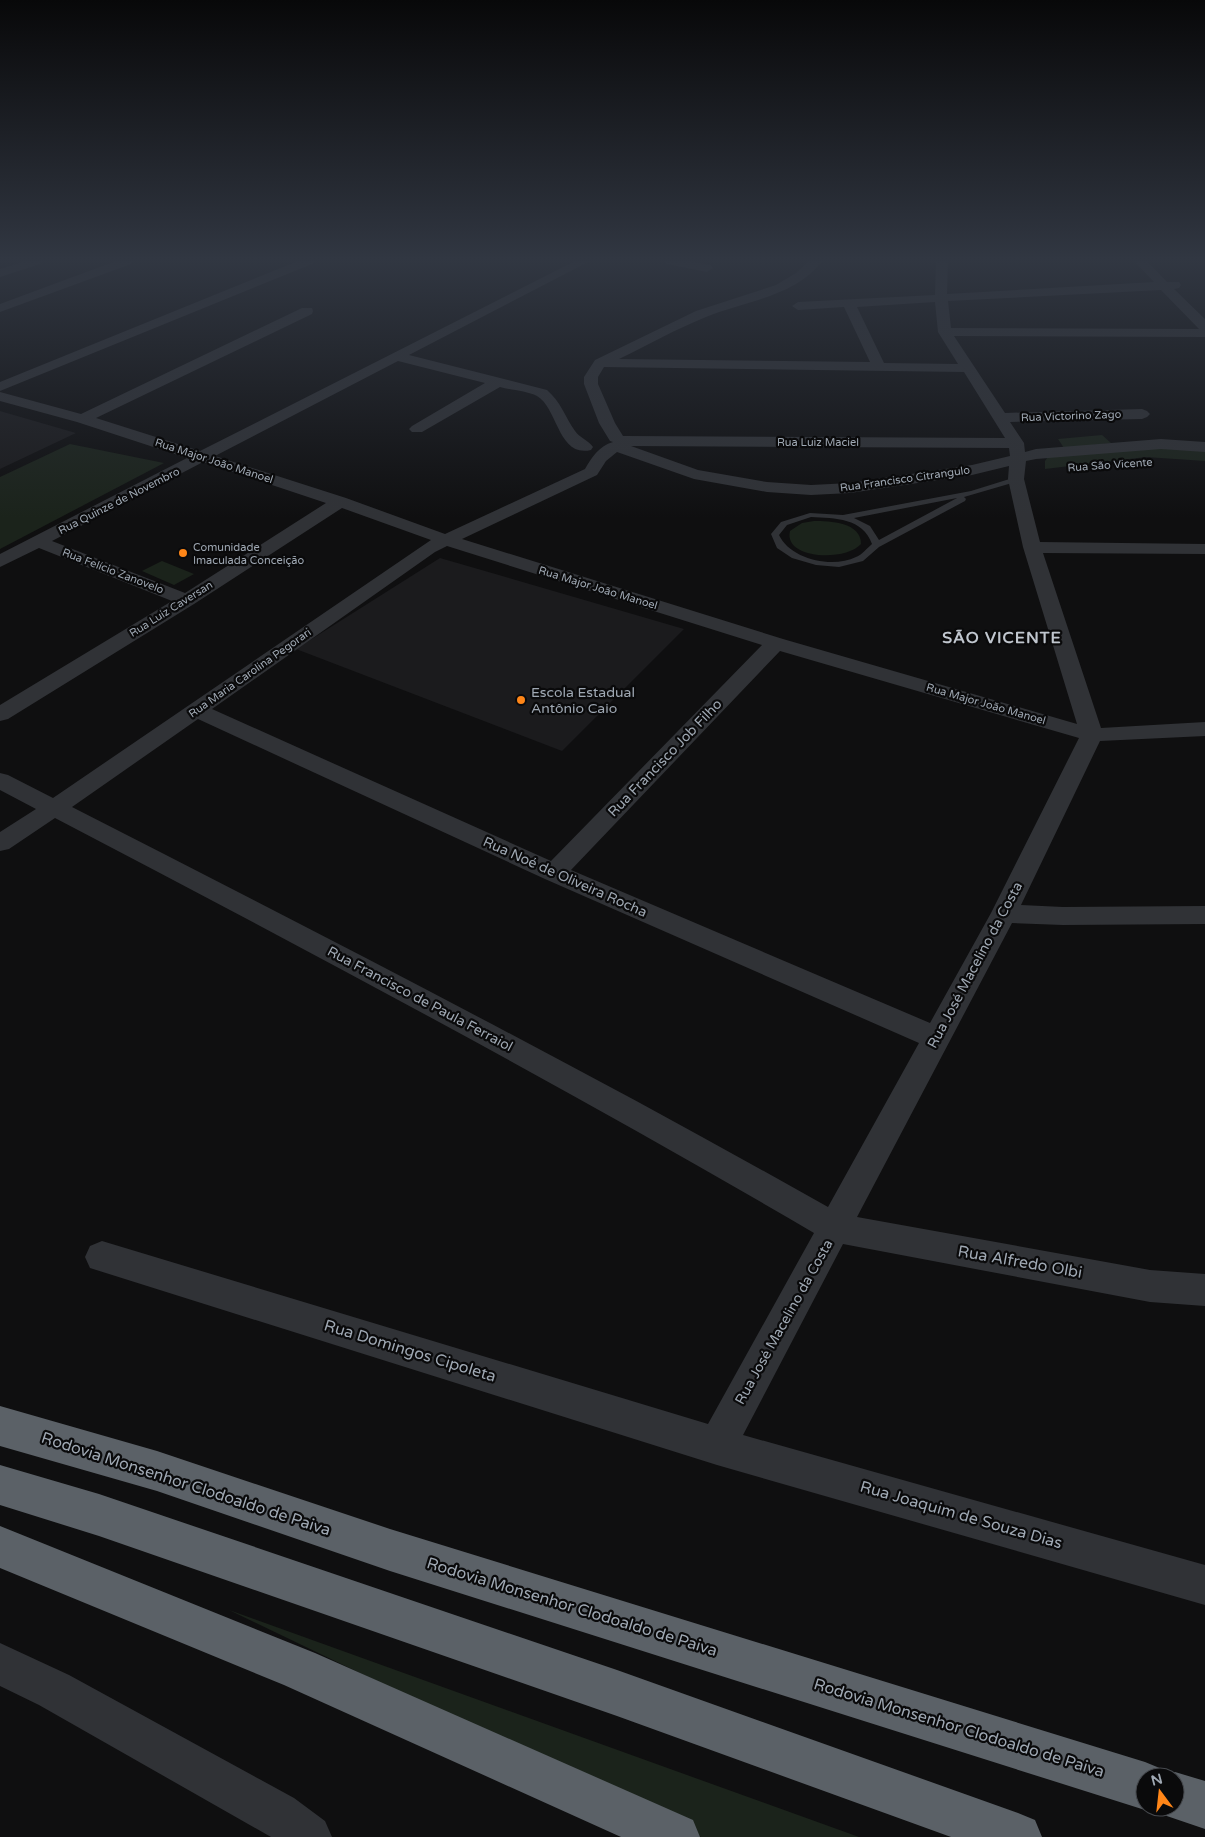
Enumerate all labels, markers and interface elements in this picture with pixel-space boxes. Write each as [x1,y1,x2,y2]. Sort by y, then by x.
street label: Rua Victorino Zago [1021,408,1122,424]
street label: Rua Major João Manoel [153,436,275,486]
street label: Rua Luiz Maciel [777,436,859,449]
street label: Rua São Vicente [1067,456,1153,474]
street label: Rua Francisco Citrangulo [839,463,971,495]
street label: Rua Quinze de Novembro [56,465,182,537]
place label: Comunidade Imaculada Conceição [193,541,304,567]
street label: Rua Felício Zanovelo [60,546,166,596]
marker: Comunidade Imaculada Conceição [177,547,189,559]
street label: Rua Major João Manoel [537,564,659,612]
street label: Rua Luiz Caversan [127,578,215,640]
street label: Rua Maria Carolina Pegorari [186,626,314,720]
district label: SÃO VICENTE [942,628,1062,648]
street label: Rua Major João Manoel [925,681,1047,727]
place label: Escola Estadual Antônio Caio [531,684,635,717]
marker: Escola Estadual Antônio Caio [515,694,527,706]
street label: Rua Francisco Job Filho [604,696,726,820]
street label: Rua Noé de Oliveira Rocha [480,833,650,921]
street label: Rua José Macelino da Costa [924,879,1026,1051]
street label: Rua Francisco de Paula Ferraiol [324,943,516,1055]
street label: Rua José Macelino da Costa [731,1237,837,1407]
street label: Rua Alfredo Olbi [956,1241,1084,1283]
street label: Rua Domingos Cipoleta [322,1315,498,1387]
street label: Rodovia Monsenhor Clodoaldo de Paiva [39,1428,333,1540]
street label: Rua Joaquim de Souza Dias [858,1477,1064,1553]
street label: Rodovia Monsenhor Clodoaldo de Paiva [424,1553,720,1661]
street label: Rodovia Monsenhor Clodoaldo de Paiva [811,1674,1107,1782]
north arrow [1135,1767,1185,1817]
text: N [1149,1770,1164,1790]

